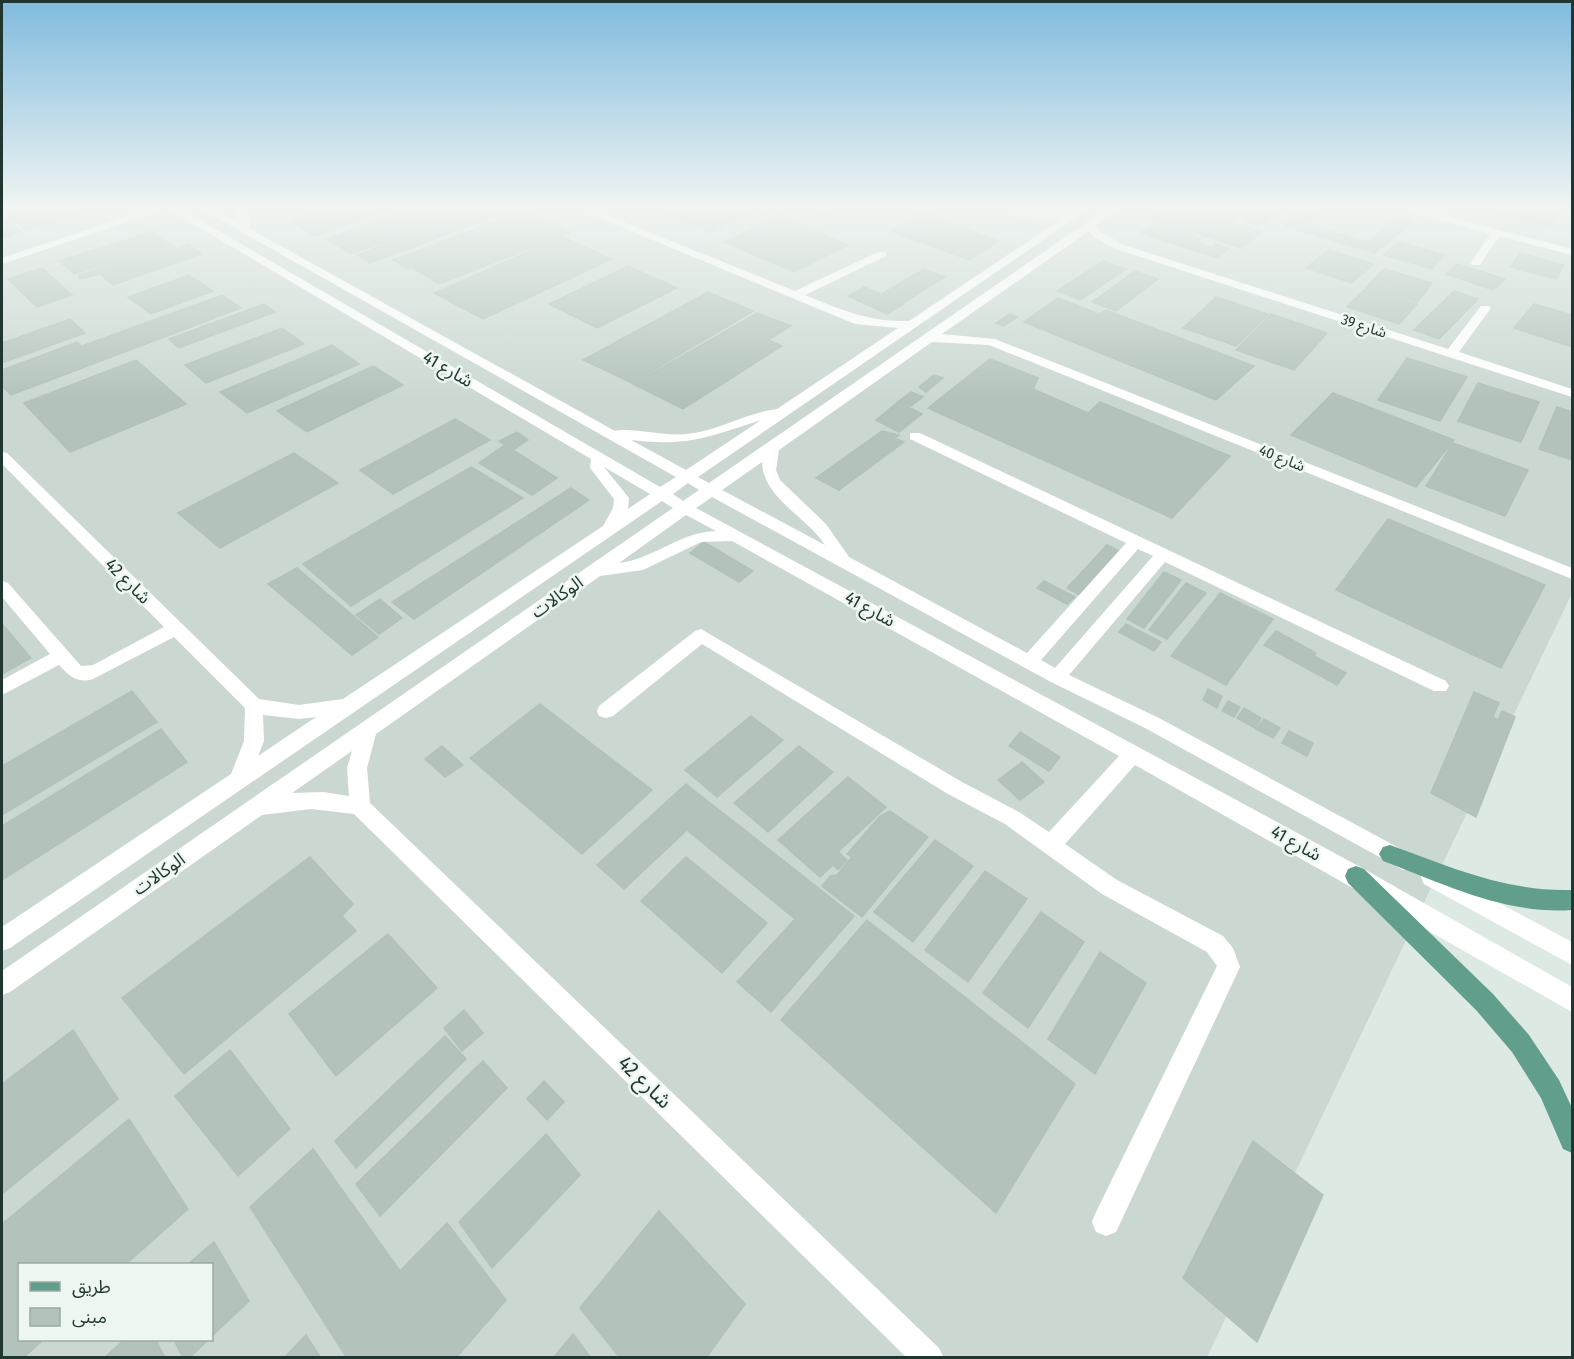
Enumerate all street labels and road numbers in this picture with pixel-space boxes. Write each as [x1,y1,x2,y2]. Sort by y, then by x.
street label: شارع 39 [1338,310,1389,345]
street label: شارع 41 [418,346,477,395]
street label: شارع 40 [1255,441,1308,478]
street label: شارع 42 [98,554,155,611]
street label: الوكالات [527,571,587,623]
street label: شارع 41 [840,586,899,634]
street label: شارع 41 [1266,820,1325,868]
street label: الوكالات [129,848,189,900]
street label: شارع 42 [611,1050,677,1115]

